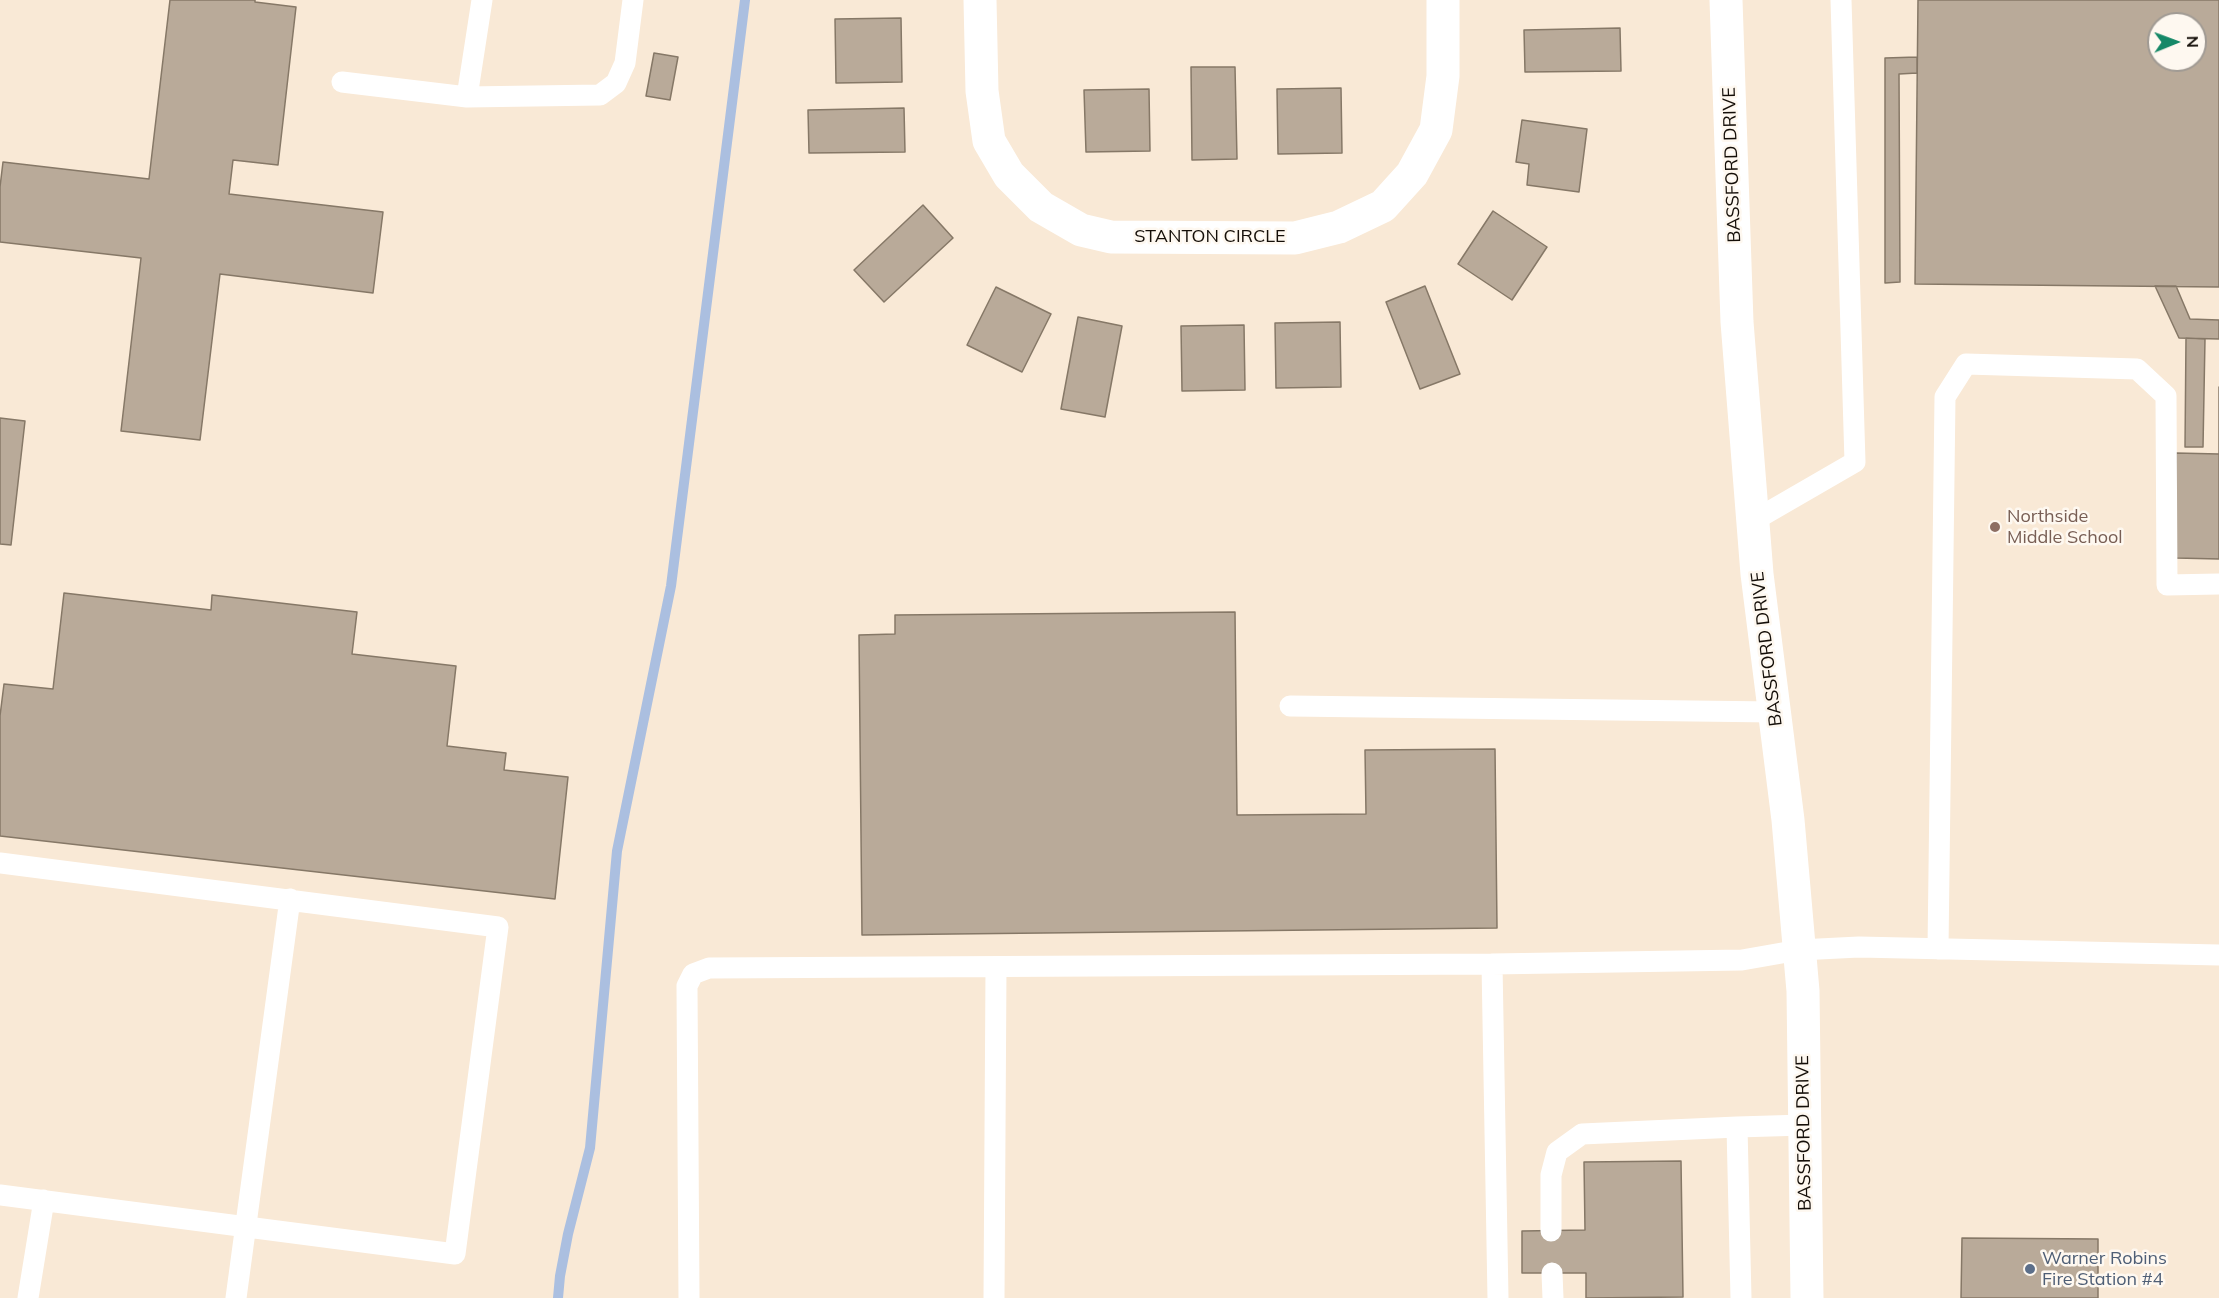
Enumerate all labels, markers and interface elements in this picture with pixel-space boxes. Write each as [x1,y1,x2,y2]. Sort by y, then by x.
north arrow [2147,12,2207,72]
text: N [2183,36,2203,48]
street label: BASSFORD DRIVE [1718,87,1746,243]
street label: STANTON CIRCLE [1134,226,1286,248]
place label: Northside Middle School [2007,506,2123,548]
marker: Northside Middle School [1988,520,2002,534]
street label: BASSFORD DRIVE [1747,570,1787,728]
street label: BASSFORD DRIVE [1792,1055,1816,1211]
place label: Warner Robins Fire Station #4 [2042,1248,2167,1290]
marker: Warner Robins Fire Station #4 [2023,1262,2037,1276]

